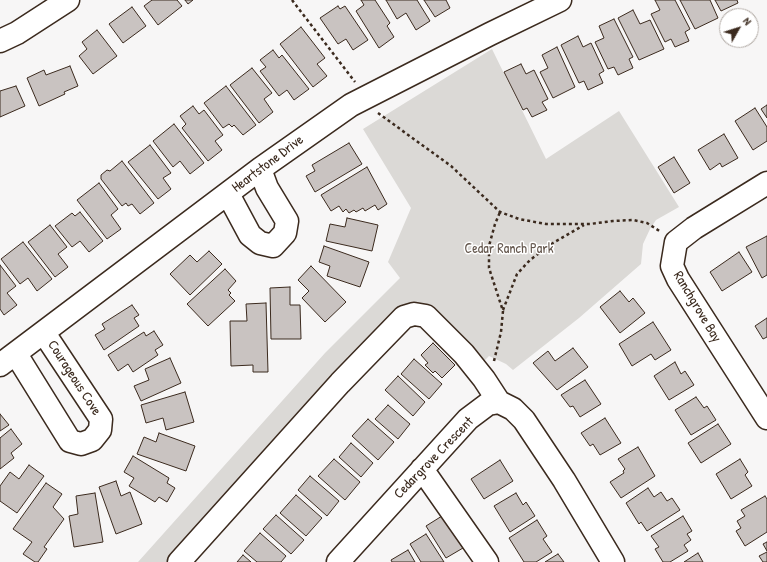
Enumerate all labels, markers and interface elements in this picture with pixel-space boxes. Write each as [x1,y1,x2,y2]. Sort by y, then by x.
north arrow [719,8,759,48]
text: N [740,14,755,28]
street label: Heartstone Drive [229,132,307,196]
park label: Cedar Ranch Park [465,241,553,257]
street label: Ranchgrove Bay [669,269,725,345]
street label: Courageous Cove [44,337,104,419]
street label: Cedargrove Crescent [391,414,477,502]

